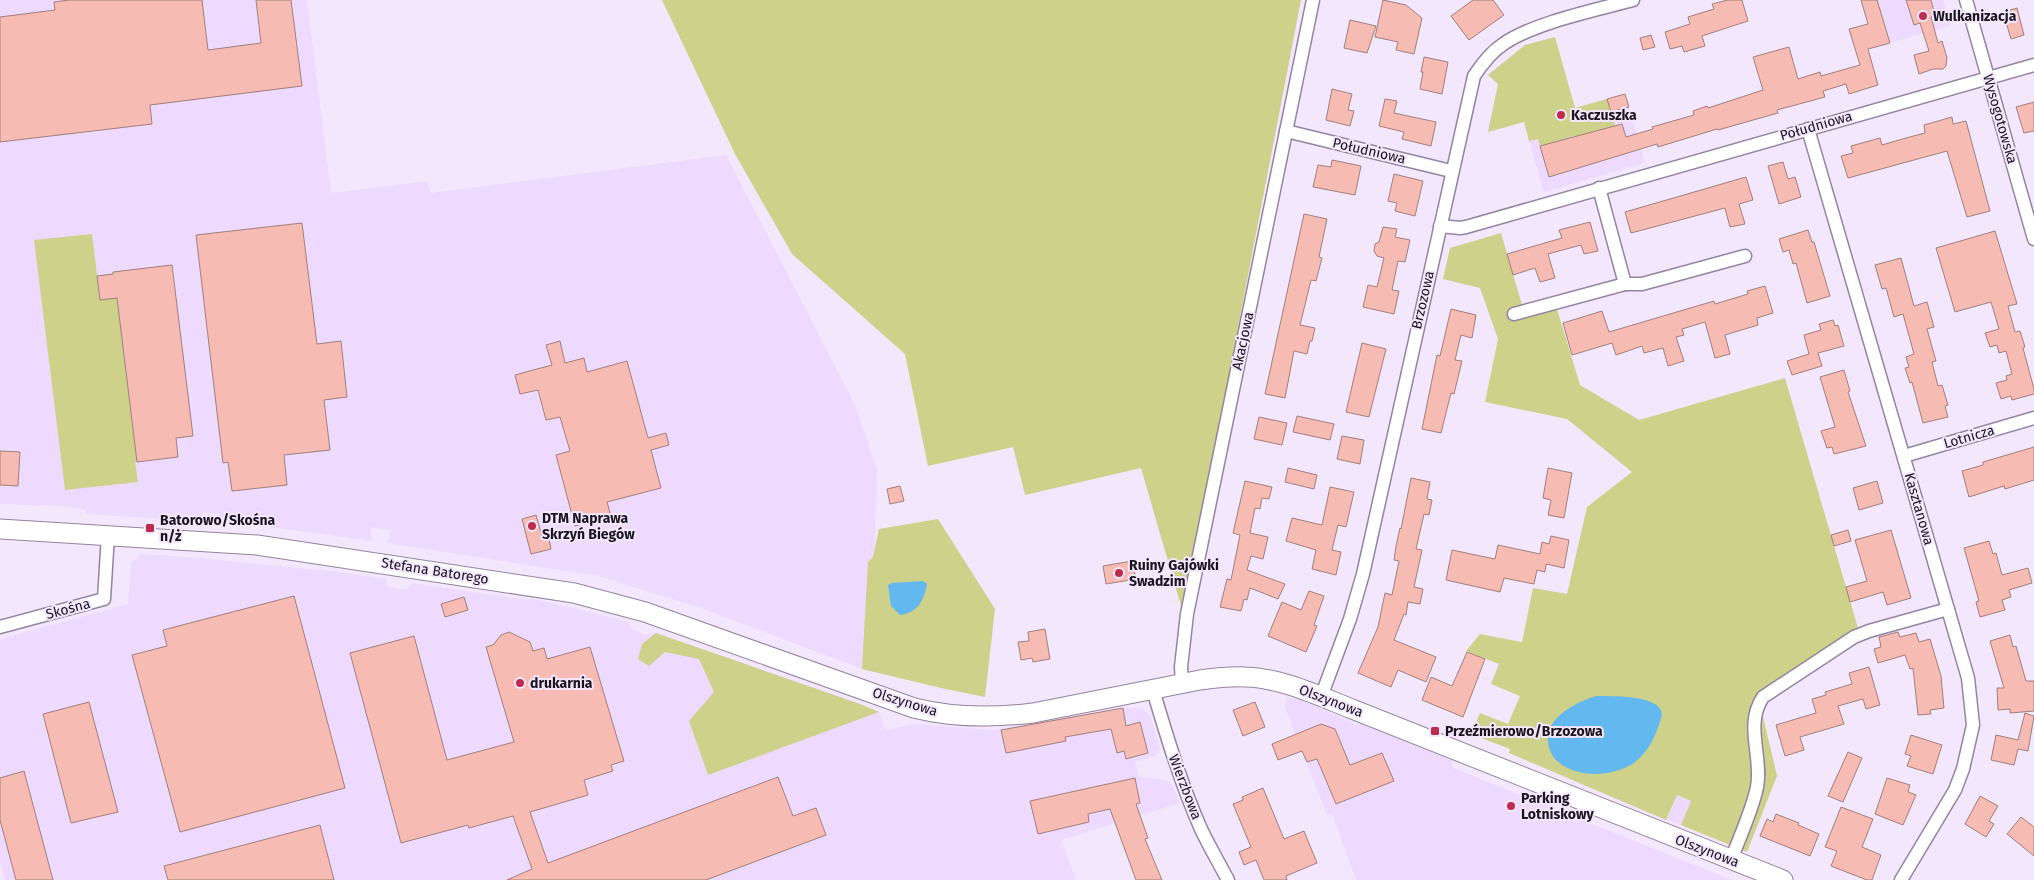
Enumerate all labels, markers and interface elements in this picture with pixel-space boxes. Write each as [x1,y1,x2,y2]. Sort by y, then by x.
place label: Wulkanizacja [1933,8,2017,25]
marker: Wulkanizacja [1917,10,1929,22]
street label: Wysogotowska [1979,72,2021,166]
place label: Kaczuszka [1571,107,1637,124]
street label: Południowa [1778,108,1854,144]
marker: Kaczuszka [1555,109,1567,121]
street label: Południowa [1331,134,1407,168]
street label: Brzozowa [1408,269,1438,331]
street label: Akacjowa [1229,310,1257,372]
street label: Lotnicza [1942,422,1996,452]
street label: Kasztanowa [1901,471,1937,547]
place label: DTM Naprawa Skrzyń Biegów [542,510,635,543]
place label: Batorowo/Skośna n/ż [160,512,276,545]
marker: DTM Naprawa Skrzyń Biegów [526,520,538,532]
marker: Batorowo/Skośna n/ż [144,522,156,534]
street label: Stefana Batorego [380,554,490,588]
place label: Ruiny Gajówki Swadzim [1129,557,1219,590]
marker: Ruiny Gajówki Swadzim [1113,567,1125,579]
street label: Skośna [44,595,92,623]
place label: drukarnia [530,675,593,692]
marker: drukarnia [514,677,526,689]
street label: Olszynowa [1297,681,1365,721]
street label: Olszynowa [870,684,940,720]
place label: Przeźmierowo/Brzozowa [1445,723,1603,740]
marker: Przeźmierowo/Brzozowa [1429,725,1441,737]
street label: Wierzbowa [1165,752,1205,822]
place label: Parking Lotniskowy [1521,790,1594,823]
marker: Parking Lotniskowy [1505,800,1517,812]
street label: Olszynowa [1673,831,1741,871]

